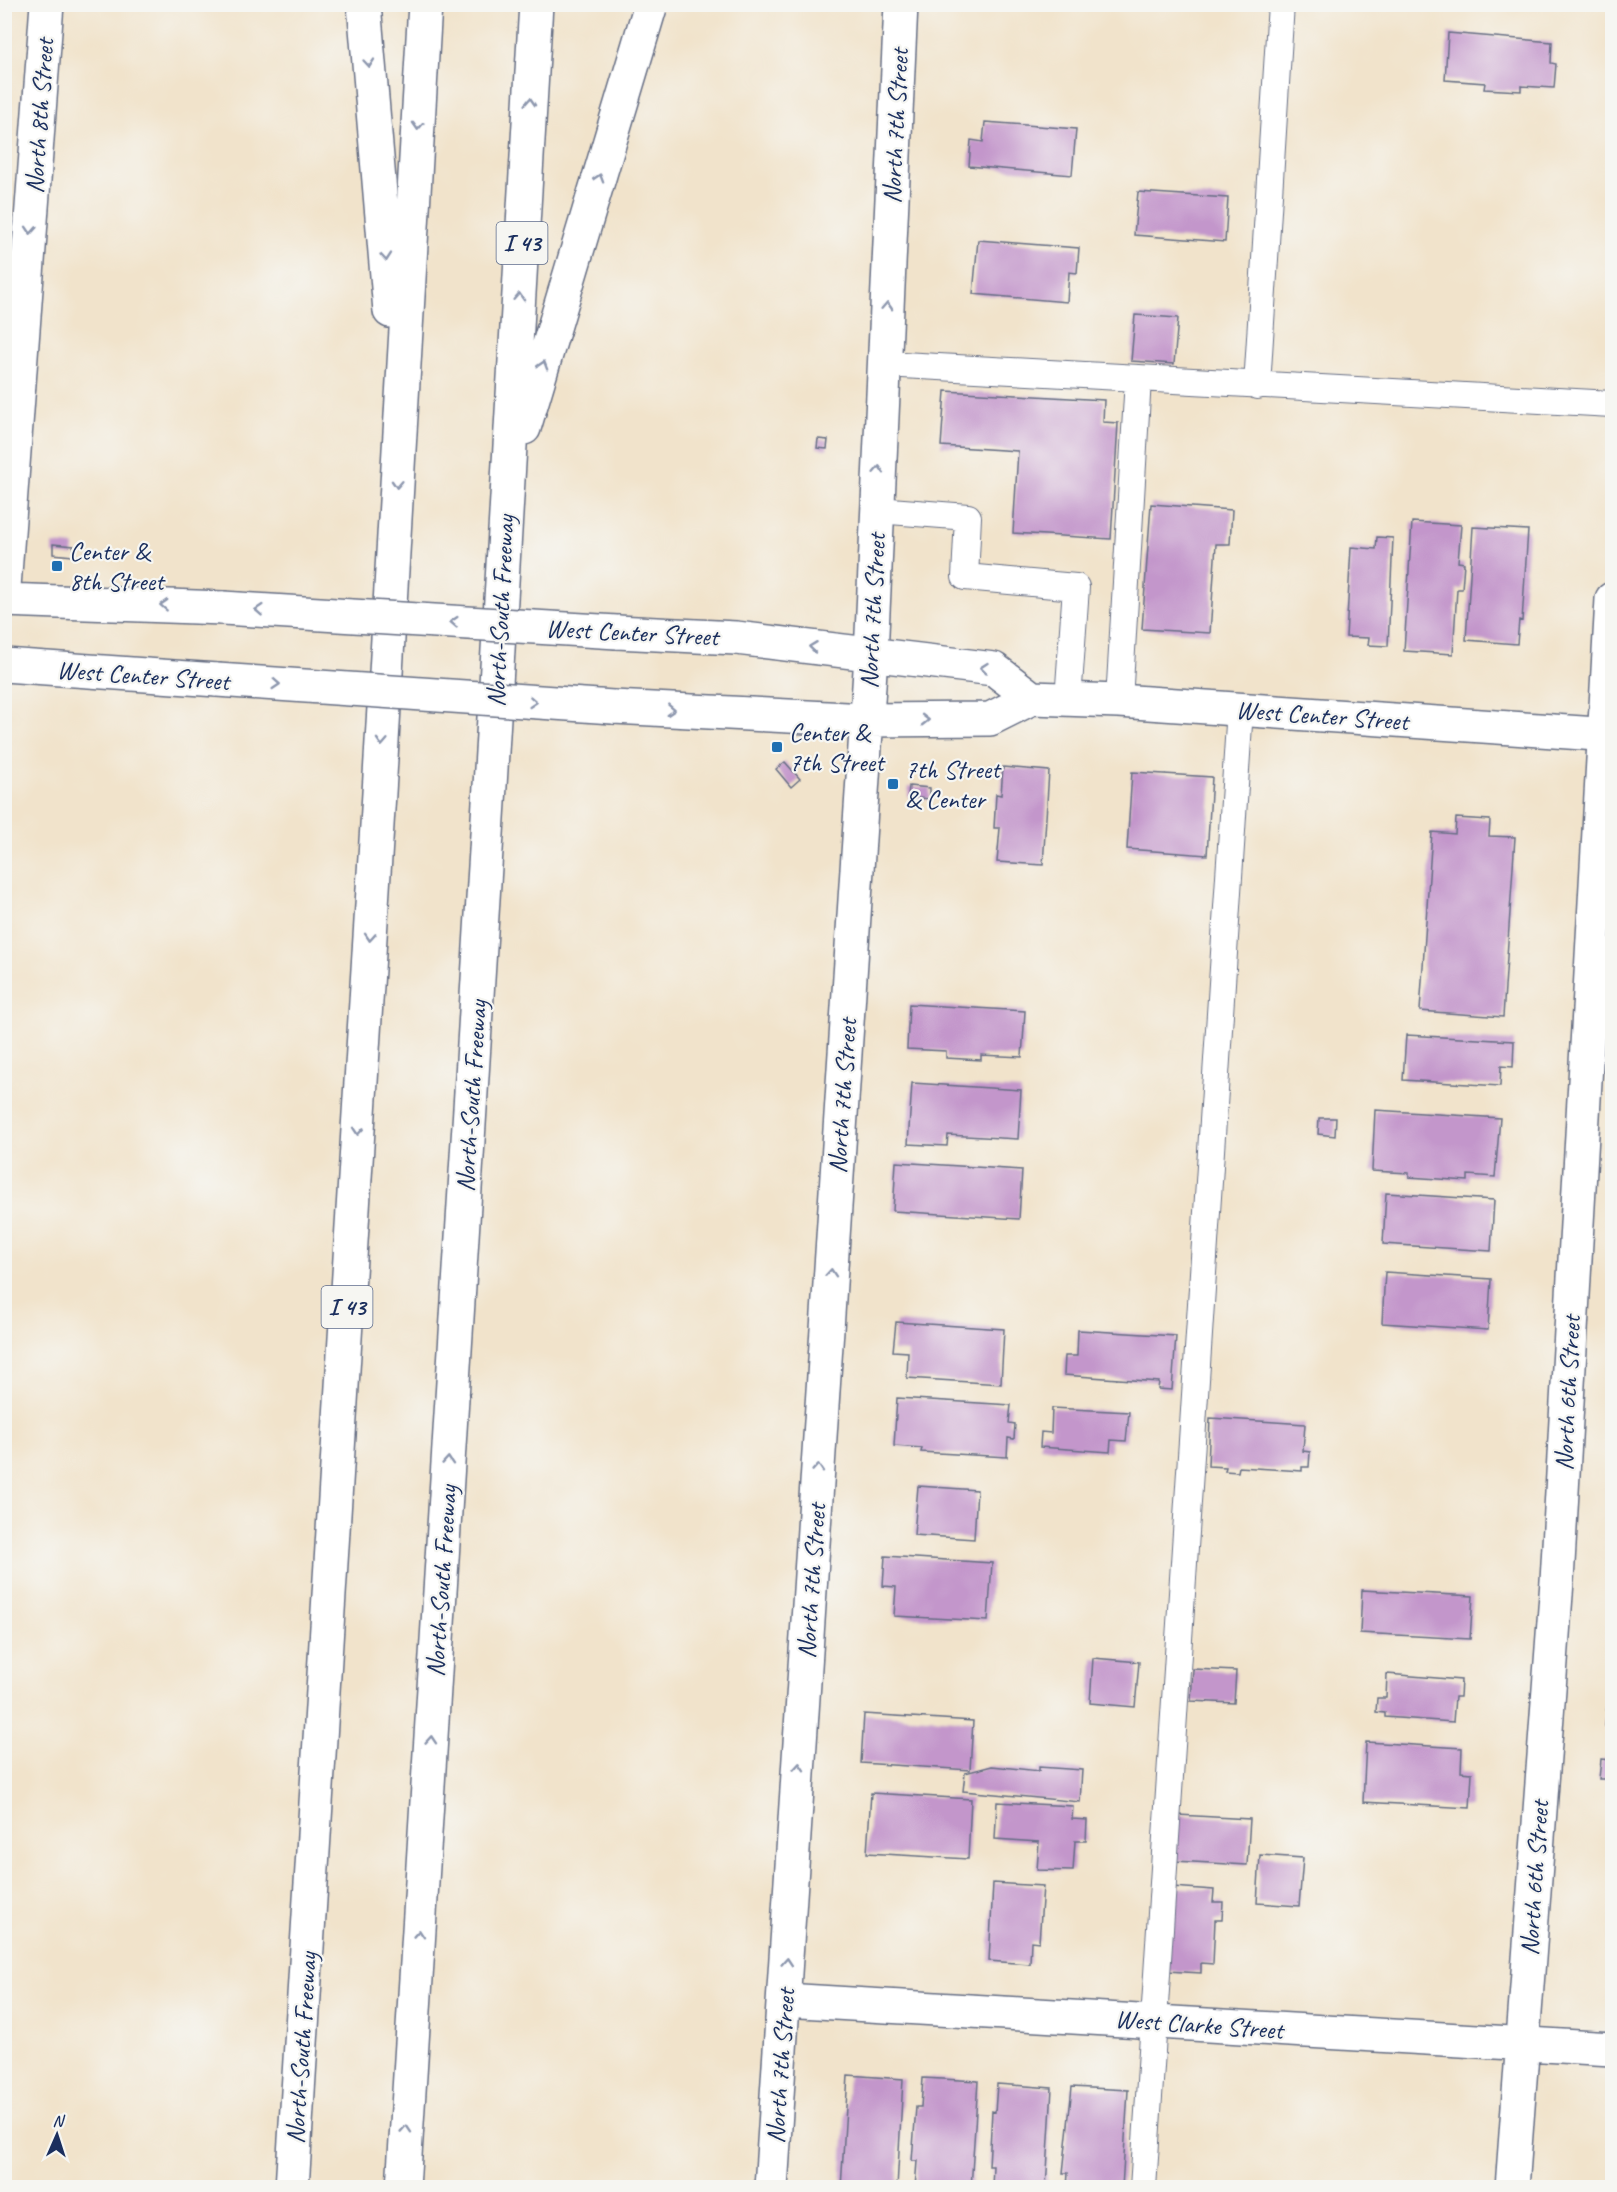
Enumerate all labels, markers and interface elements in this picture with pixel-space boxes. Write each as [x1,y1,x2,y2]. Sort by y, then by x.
street label: North 8th Street [18,35,62,195]
street label: North 7th Street [875,45,916,204]
one-way arrow [362,58,375,67]
one-way arrow [523,98,536,107]
one-way arrow [411,121,424,130]
one-way arrow [592,173,604,184]
road number: I 43 [496,222,548,264]
one-way arrow [25,226,38,235]
one-way arrow [379,253,392,262]
one-way arrow [512,293,525,302]
one-way arrow [881,301,894,310]
one-way arrow [536,360,548,371]
one-way arrow [873,466,886,475]
one-way arrow [391,480,404,489]
street label: North-South Freeway [479,512,522,708]
street label: North 7th Street [852,530,893,689]
place label: Center & 8th Street [69,535,166,598]
marker: Center & 8th Street [50,559,64,573]
one-way arrow [160,598,169,611]
one-way arrow [255,604,264,617]
street label: West Center Street [545,612,721,654]
one-way arrow [450,615,459,628]
one-way arrow [808,642,817,654]
street label: West Center Street [56,653,233,698]
one-way arrow [979,662,988,675]
one-way arrow [271,677,280,690]
street label: West Center Street [1235,693,1412,738]
one-way arrow [529,695,538,708]
one-way arrow [667,704,676,717]
one-way arrow [920,714,929,726]
place label: Center & 7th Street [789,716,886,779]
one-way arrow [376,737,389,746]
marker: Center & 7th Street [770,740,784,754]
place label: 7th Street & Center [905,753,1002,816]
marker: 7th Street & Center [886,777,900,791]
one-way arrow [364,932,377,941]
street label: North-South Freeway [448,997,495,1193]
street label: North 7th Street [821,1015,865,1175]
one-way arrow [352,1127,365,1136]
one-way arrow [824,1268,837,1277]
road number: I 43 [322,1286,372,1328]
street label: North 6th Street [1547,1312,1588,1471]
one-way arrow [441,1457,454,1466]
one-way arrow [812,1463,825,1472]
street label: North-South Freeway [418,1482,465,1678]
street label: North 7th Street [790,1500,834,1660]
one-way arrow [424,1735,437,1744]
one-way arrow [793,1762,806,1771]
street label: North 6th Street [1513,1797,1557,1957]
one-way arrow [412,1930,425,1939]
street label: North-South Freeway [278,1949,325,2145]
one-way arrow [780,1957,793,1966]
street label: North 7th Street [759,1985,803,2145]
street label: West Clarke Street [1114,2002,1286,2047]
north arrow [27,2105,87,2165]
text: N [52,2111,66,2131]
one-way arrow [400,2125,413,2134]

